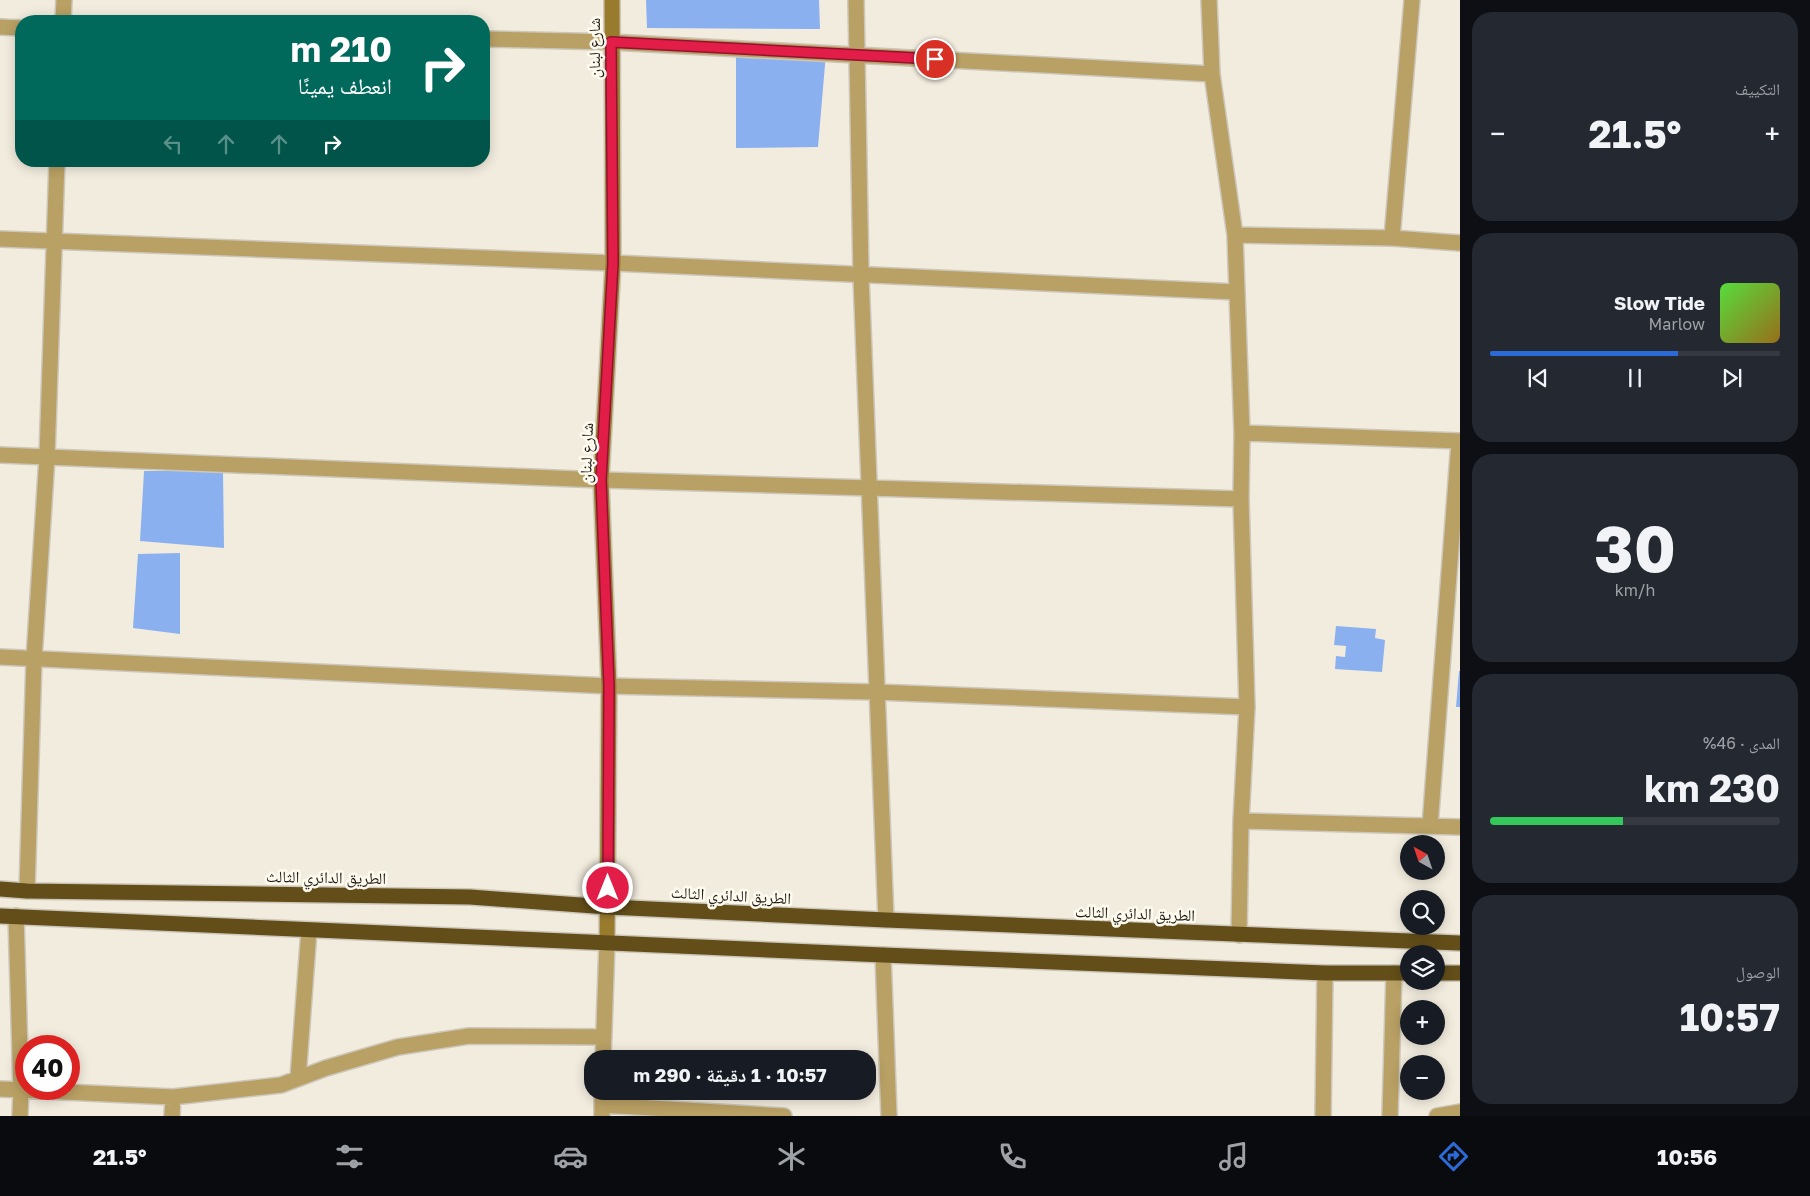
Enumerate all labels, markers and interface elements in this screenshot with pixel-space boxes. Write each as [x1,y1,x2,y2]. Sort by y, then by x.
street label: شارع لبنان [584,18,605,78]
text: 210 m [290,28,392,70]
icon: right [410,35,475,100]
pin [914,38,956,80]
icon: arrive [921,45,949,73]
text: انعطف يمينًا [298,72,392,99]
text: التكييف [1735,79,1780,99]
text: 21.5° [1589,111,1681,156]
text: − [1490,117,1505,150]
text: + [1765,117,1780,150]
icon: left [159,130,187,158]
icon: ahead [212,130,240,158]
icon: ahead [265,130,293,158]
icon: right [318,130,346,158]
text: Slow Tide [1614,291,1705,314]
text: Marlow [1649,314,1705,334]
icon: previous [1524,364,1552,392]
icon: pause [1621,364,1649,392]
icon: next [1718,364,1746,392]
street label: شارع لبنان [575,422,598,484]
text: 30 [1594,508,1676,586]
text: km/h [1615,580,1655,600]
text: المدى · 46% [1703,733,1780,753]
text: 230 km [1644,765,1780,810]
north arrow [1400,835,1445,880]
map controls [1400,835,1445,1100]
position arrow [581,861,633,913]
street label: الطريق الدائري الثالث [266,866,386,891]
street label: الطريق الدائري الثالث [670,882,792,911]
button: search [1400,890,1445,935]
street label: الطريق الدائري الثالث [1074,901,1195,928]
button: layers [1400,945,1445,990]
text: الوصول [1736,962,1780,982]
text: 10:57 [1680,994,1780,1039]
button: + [1400,1000,1445,1045]
speed limit sign: 40 [15,1035,80,1100]
button: − [1400,1055,1445,1100]
text: 10:57 · 1 دقيقة · 290 m [633,1063,827,1086]
icon: filters [332,1139,367,1174]
icon: car [553,1139,588,1174]
icon: climate [774,1139,809,1174]
icon: phone [995,1139,1030,1174]
icon: music [1216,1139,1251,1174]
icon: directions [1436,1139,1471,1174]
text: 21.5° [93,1143,147,1170]
text: 10:56 [1657,1143,1717,1170]

